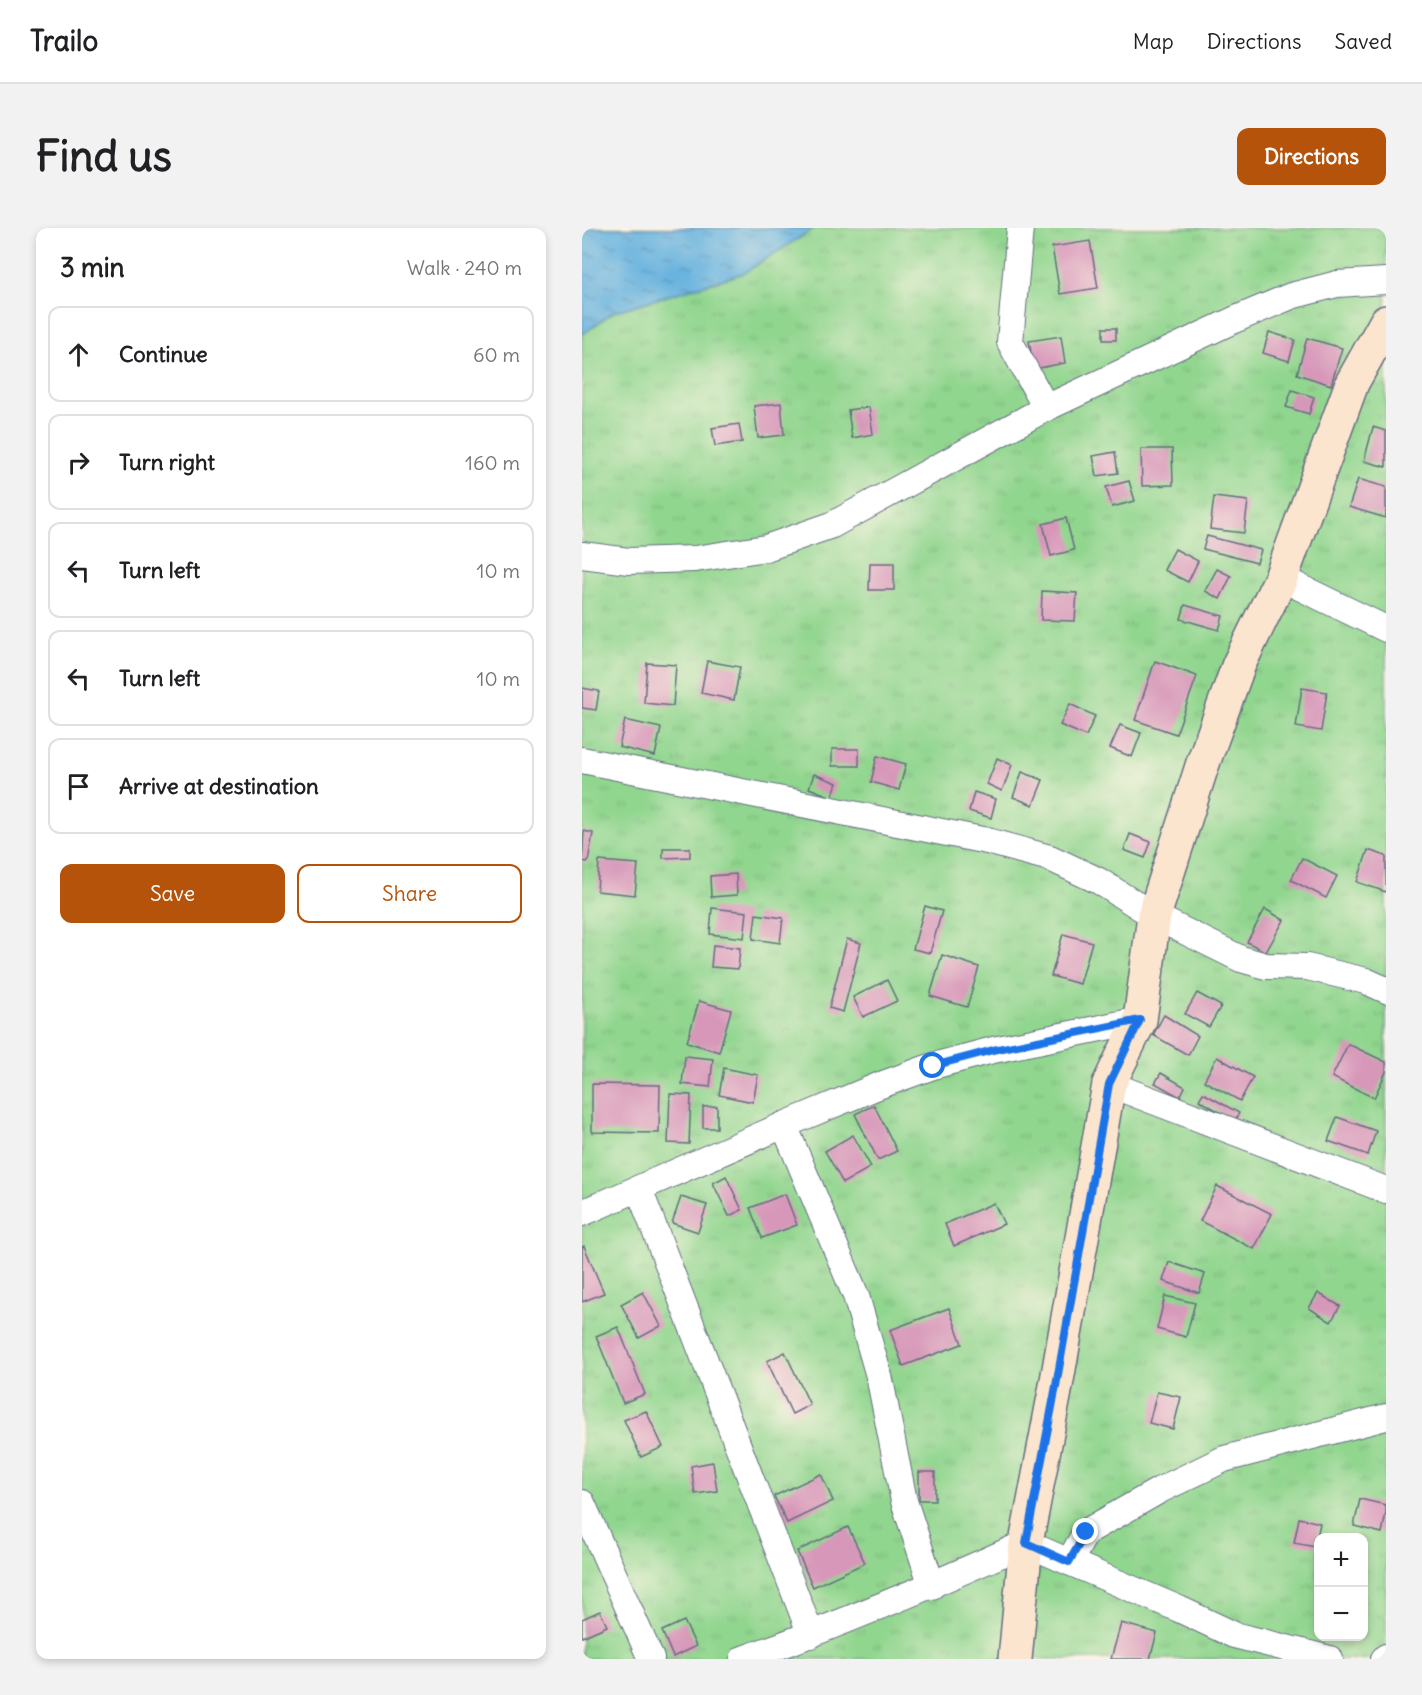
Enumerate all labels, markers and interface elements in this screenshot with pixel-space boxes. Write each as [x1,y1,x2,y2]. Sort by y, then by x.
text: Trailo [30,23,98,59]
text: Map [1133,28,1174,55]
text: Directions [1207,28,1301,55]
text: Saved [1334,28,1392,55]
button: Directions [1237,128,1386,185]
text: Find us [36,130,172,182]
text: 3 min [60,251,125,284]
text: Walk · 240 m [407,255,522,280]
icon: ahead [62,338,95,371]
text: Continue [119,340,208,368]
text: 60 m [473,342,520,367]
icon: right [62,446,95,479]
text: Turn right [119,448,215,476]
text: 160 m [465,450,520,475]
icon: left [62,554,95,587]
text: Turn left [119,556,200,584]
text: 10 m [477,558,520,583]
icon: left [62,662,95,695]
text: Turn left [119,664,200,692]
text: 10 m [477,666,520,691]
icon: arrive [62,770,95,803]
text: Arrive at destination [119,772,319,800]
button: Save [60,864,285,923]
button: Share [297,864,522,923]
route start [919,1052,945,1078]
route end [1072,1518,1098,1544]
map controls [1314,1533,1368,1641]
button: + [1314,1533,1368,1587]
button: − [1314,1587,1368,1641]

